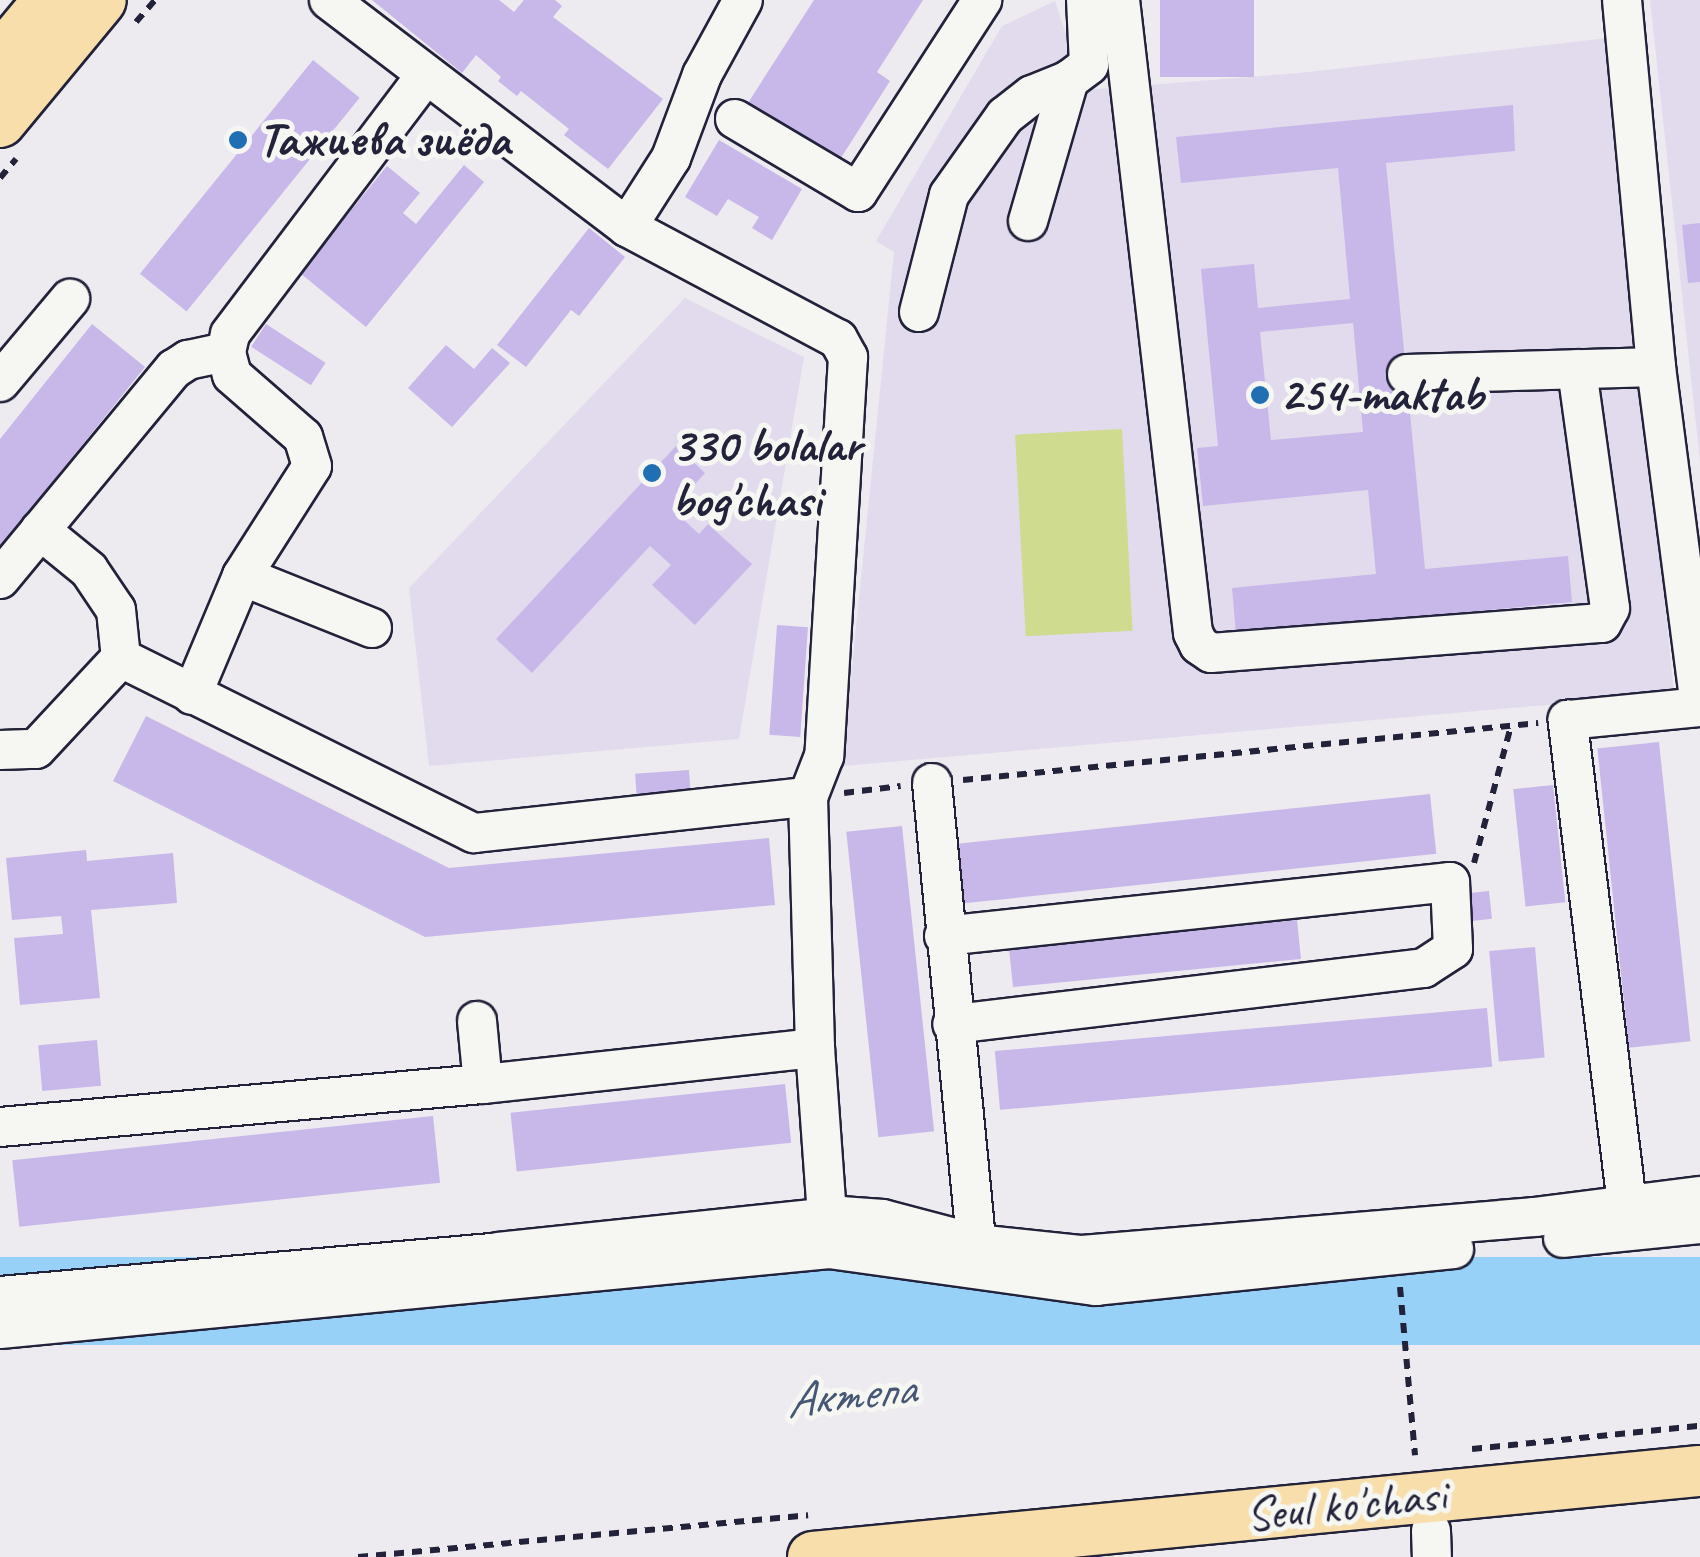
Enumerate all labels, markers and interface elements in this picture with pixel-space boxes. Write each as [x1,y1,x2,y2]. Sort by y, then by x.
place label: Тажиева зиёда [258,111,503,169]
marker: Тажиева зиёда [227,129,249,151]
place label: 254-maktab [1280,366,1483,424]
marker: 254-maktab [1249,384,1271,406]
place label: 330 bolalar bog'chasi [672,416,861,529]
marker: 330 bolalar bog'chasi [641,462,663,484]
water label: Актепа [783,1357,917,1431]
street label: Seul ko'chasi [1243,1466,1449,1544]

